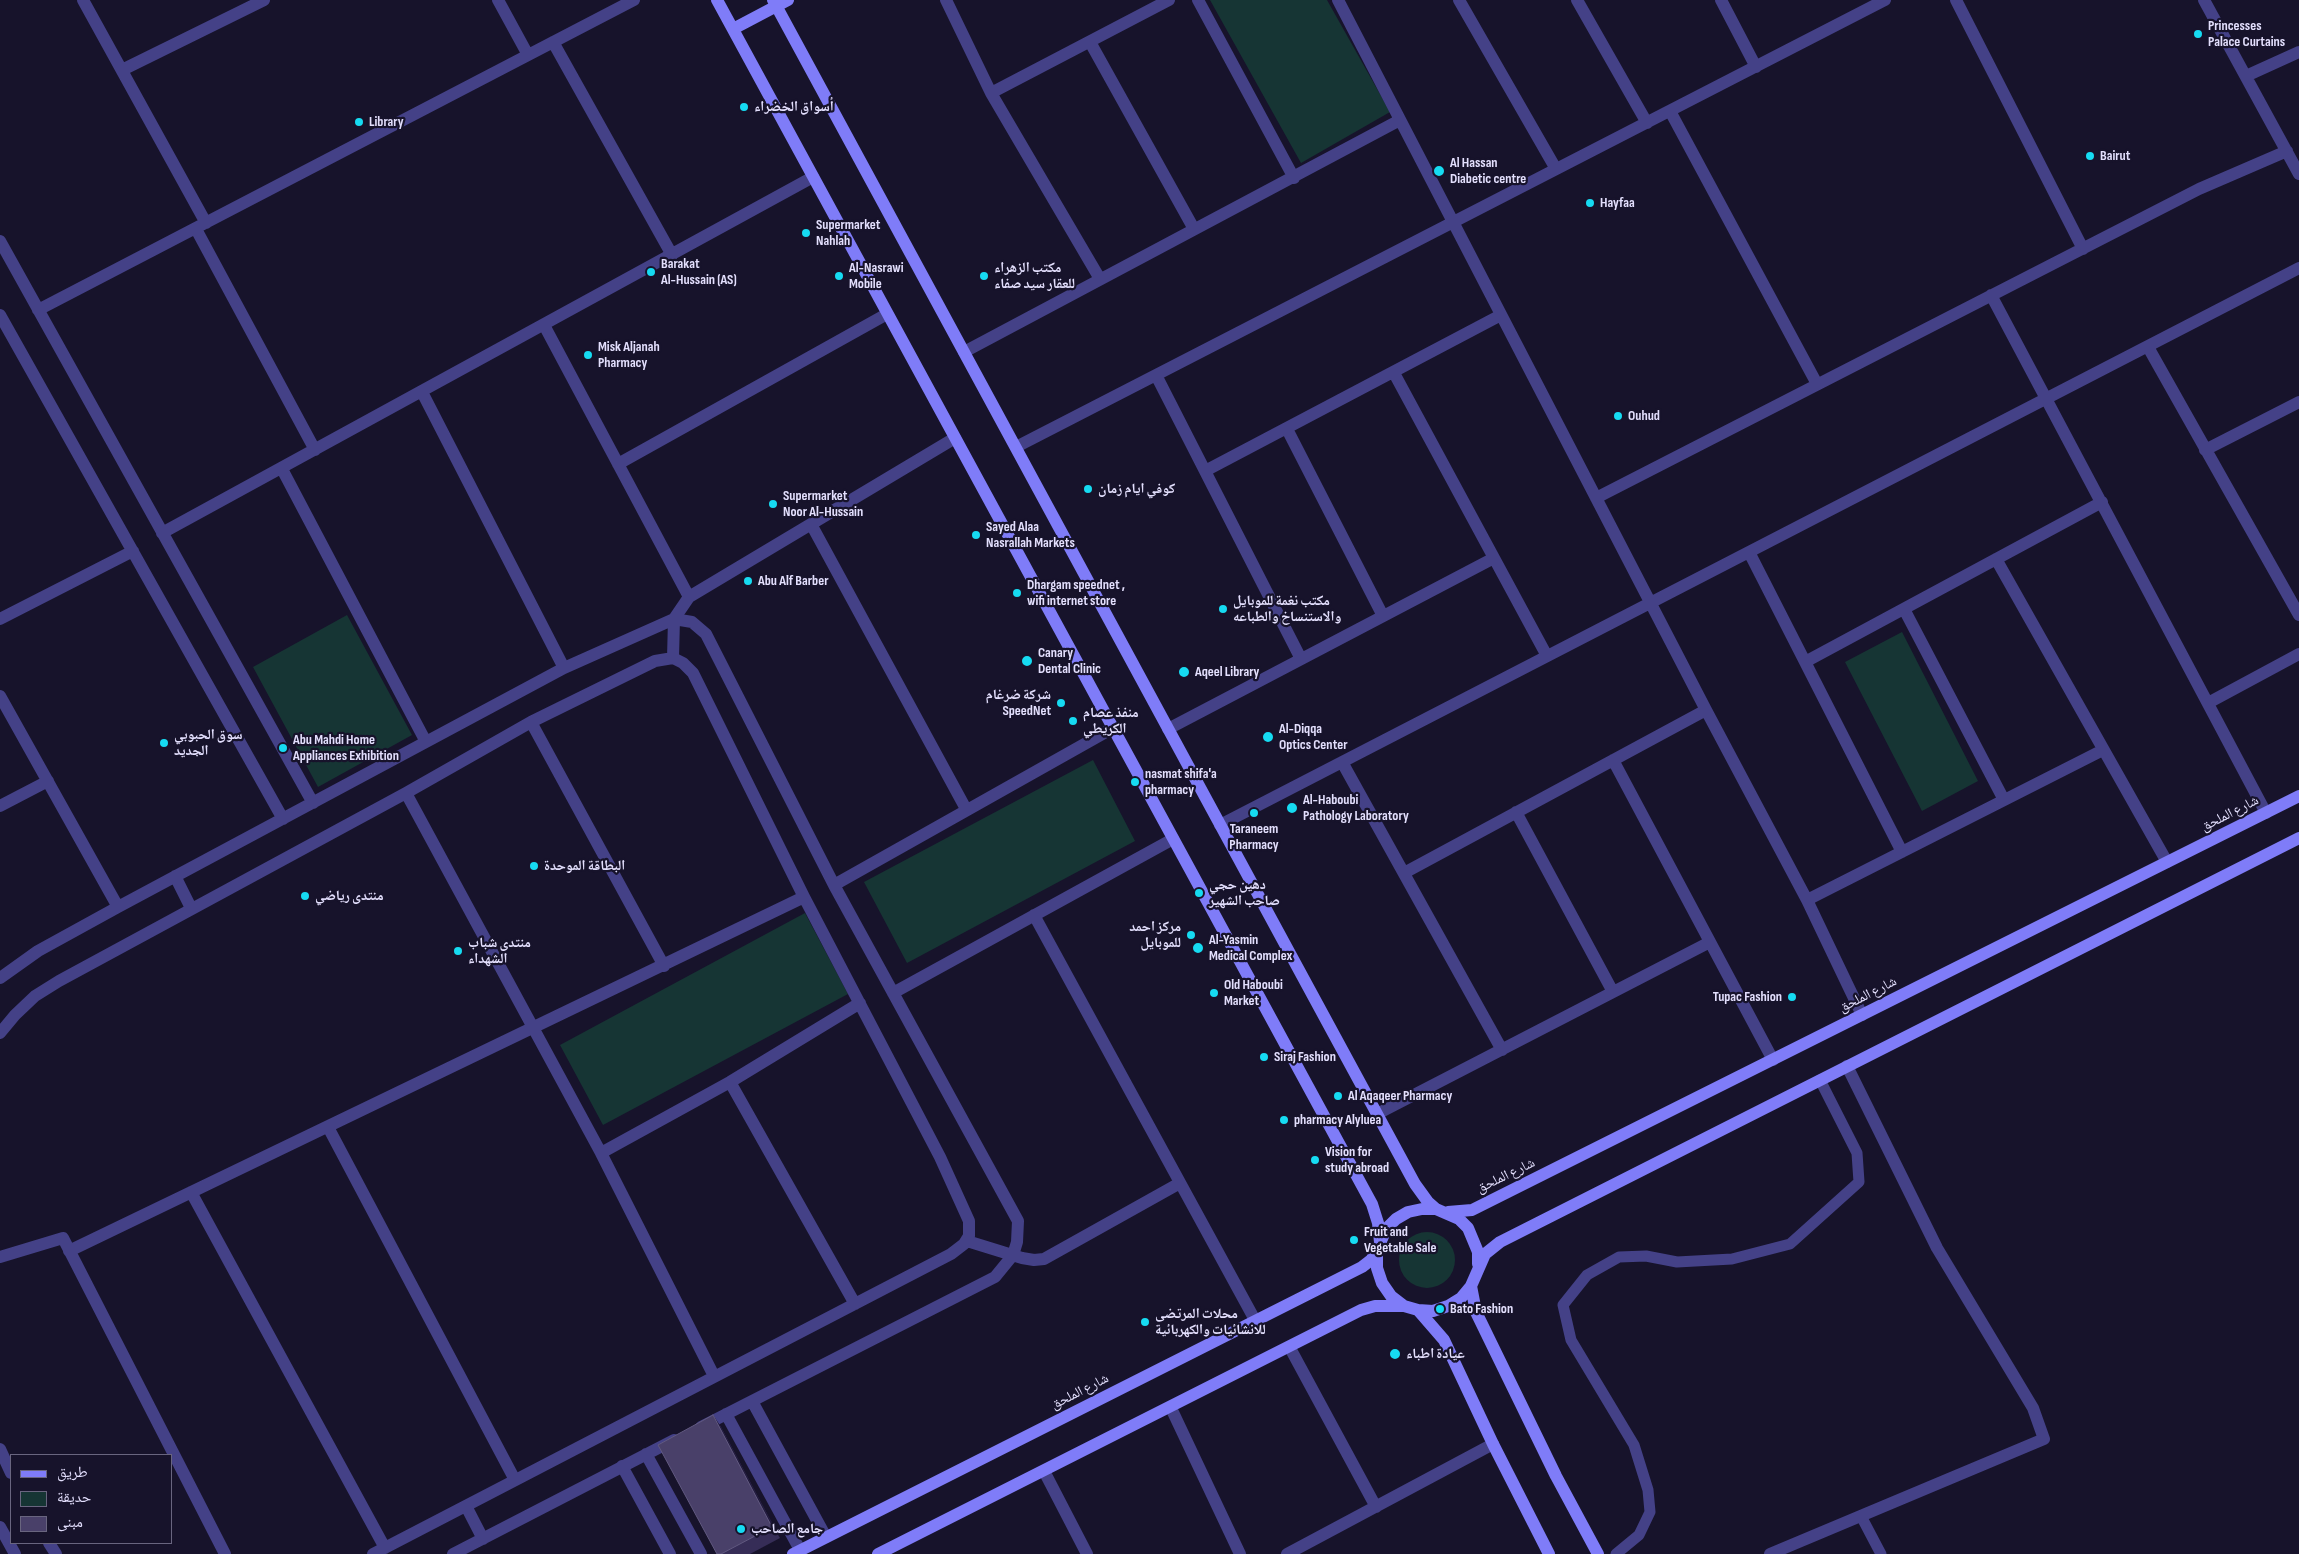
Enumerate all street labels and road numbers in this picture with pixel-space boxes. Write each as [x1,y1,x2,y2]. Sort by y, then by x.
street label: شارع الملحق [2198,792,2262,836]
street label: شارع الملحق [1836,973,1900,1017]
street label: شارع الملحق [1474,1155,1538,1197]
street label: شارع الملحق [1048,1370,1112,1414]

